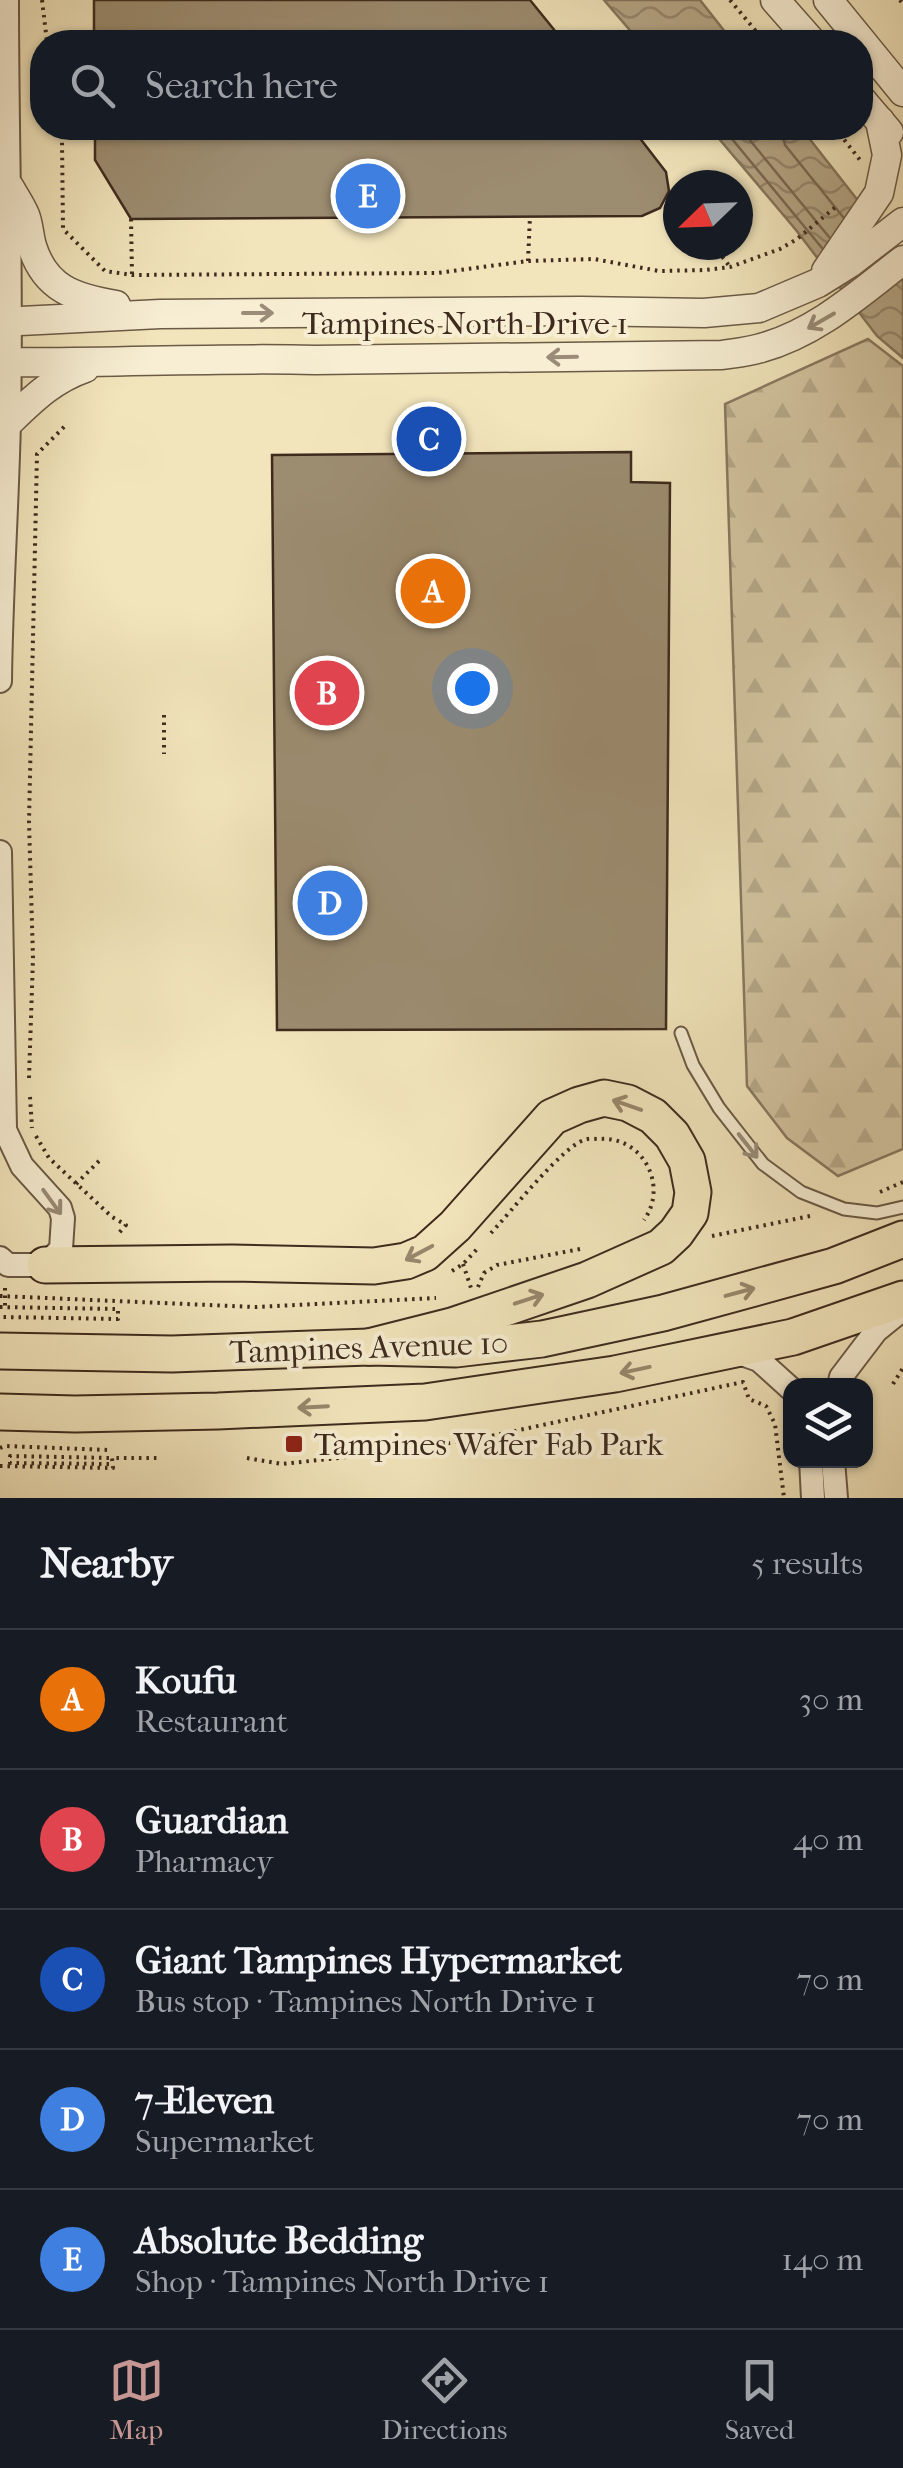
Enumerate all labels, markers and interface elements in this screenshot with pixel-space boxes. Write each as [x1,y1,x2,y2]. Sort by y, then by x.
search box [30,30,873,140]
icon: search [65,58,120,113]
text: Search here [145,63,338,108]
pin: E [336,158,400,234]
north arrow [663,170,753,260]
one-way arrow [240,304,273,322]
street label: Tampines North Drive 1 [302,305,628,342]
one-way arrow [807,311,836,331]
one-way arrow [547,348,580,366]
pin: C [396,402,462,476]
pin: A [400,554,466,628]
pin: B [294,656,360,730]
your location [447,663,498,714]
pin: D [298,866,362,940]
one-way arrow [612,1095,643,1113]
one-way arrow [737,1132,759,1158]
one-way arrow [41,1188,62,1215]
one-way arrow [405,1244,434,1263]
one-way arrow [724,1282,755,1301]
one-way arrow [513,1288,544,1306]
street label: Tampines Avenue 10 [229,1324,509,1371]
one-way arrow [620,1361,652,1380]
map controls [783,1378,873,1468]
button: layers [783,1378,873,1468]
one-way arrow [297,1398,329,1417]
place label: Tampines Wafer Fab Park [314,1426,664,1463]
marker: Tampines Wafer Fab Park [283,1433,305,1455]
text: Nearby [40,1539,172,1588]
text: 5 results [751,1545,863,1582]
text: Koufu [135,1658,237,1703]
text: A [62,1681,83,1718]
text: 30 m [799,1681,863,1718]
text: Restaurant [135,1703,288,1740]
text: Guardian [135,1798,288,1843]
text: B [62,1821,83,1858]
text: 40 m [793,1821,863,1858]
text: Pharmacy [135,1843,273,1880]
text: Giant Tampines Hypermarket [135,1938,622,1983]
text: C [62,1961,83,1998]
text: 70 m [797,1961,863,1998]
text: Bus stop · Tampines North Drive 1 [135,1983,596,2020]
text: 7-Eleven [135,2078,274,2123]
text: D [60,2101,85,2138]
text: 70 m [797,2101,863,2138]
text: Supermarket [135,2123,314,2160]
text: Absolute Bedding [135,2218,423,2263]
text: E [63,2241,82,2278]
text: 140 m [782,2241,863,2278]
text: Shop · Tampines North Drive 1 [135,2263,549,2300]
tab: Map [109,2353,164,2446]
tab: Directions [381,2353,507,2446]
tab: Saved [725,2353,794,2446]

